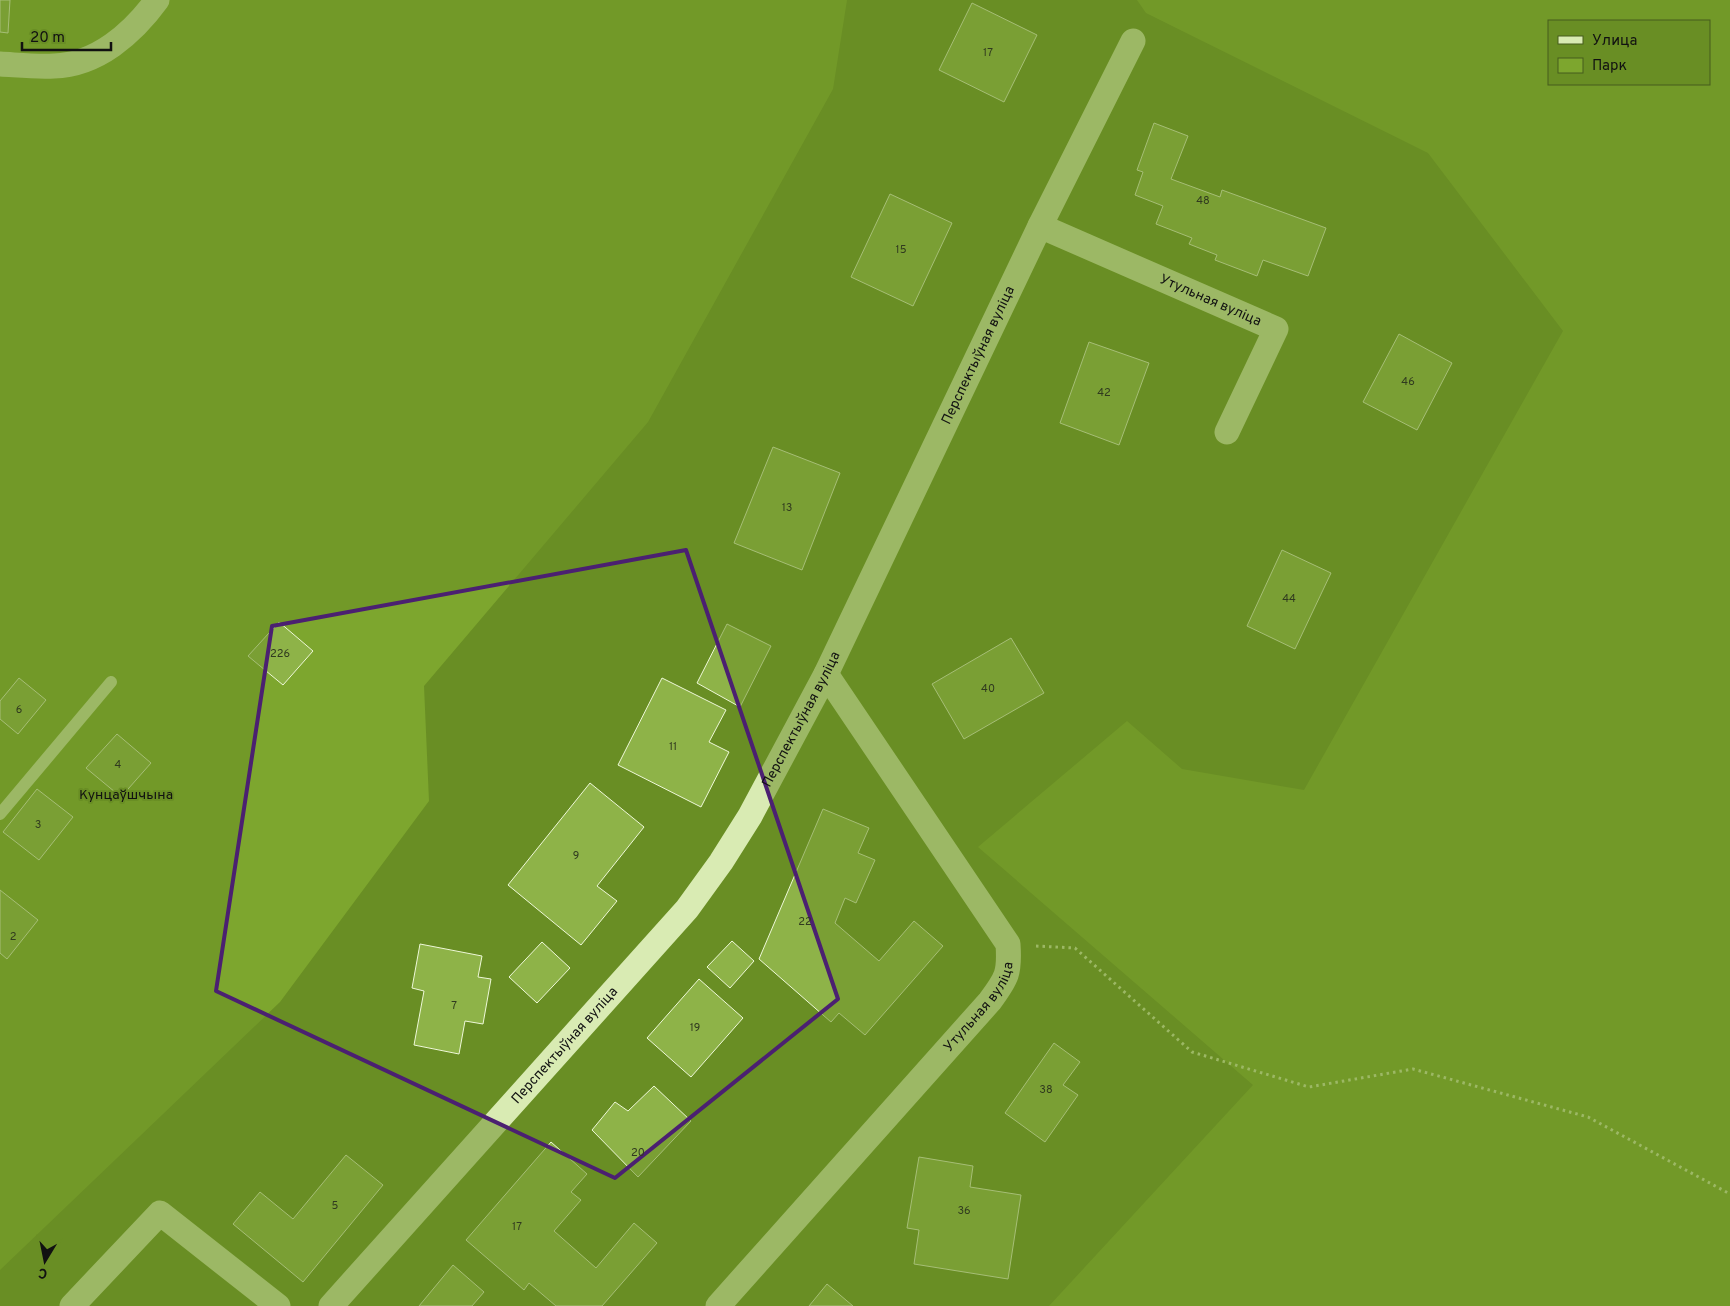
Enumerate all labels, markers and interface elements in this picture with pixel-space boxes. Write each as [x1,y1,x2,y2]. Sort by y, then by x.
scale bar [22,20,111,52]
legend [1548,20,1710,85]
text: 20 m [30,29,65,48]
text: Улица [1592,32,1637,51]
house number: 17 [983,46,993,60]
text: Парк [1592,57,1627,76]
house number: 48 [1196,194,1210,208]
house number: 15 [896,243,907,257]
street label: Утульная вуліца [1157,271,1264,330]
street label: Перспектыўная вуліца [938,283,1019,427]
house number: 46 [1401,375,1415,389]
house number: 42 [1097,386,1111,400]
house number: 13 [782,501,792,515]
house number: 44 [1282,592,1296,606]
house number: 226 [270,647,290,661]
street label: Перспектыўная вуліца [758,649,844,790]
house number: 40 [981,682,995,696]
house number: 6 [16,703,22,717]
house number: 11 [669,740,677,754]
house number: 4 [115,758,122,772]
park label: Кунцаўшчына [79,787,173,804]
house number: 3 [35,818,41,832]
house number: 9 [573,849,579,863]
house number: 22 [798,915,812,929]
house number: 2 [10,930,16,944]
street label: Утульная вуліца [940,961,1017,1055]
street label: Перспектыўная вуліца [508,983,621,1107]
house number: 7 [451,999,457,1013]
house number: 19 [690,1021,700,1035]
house number: 38 [1039,1083,1053,1097]
house number: 20 [631,1146,645,1160]
house number: 5 [332,1199,339,1213]
house number: 36 [957,1204,971,1218]
house number: 17 [512,1220,522,1234]
north arrow [20,1236,70,1286]
text: С [37,1263,49,1281]

